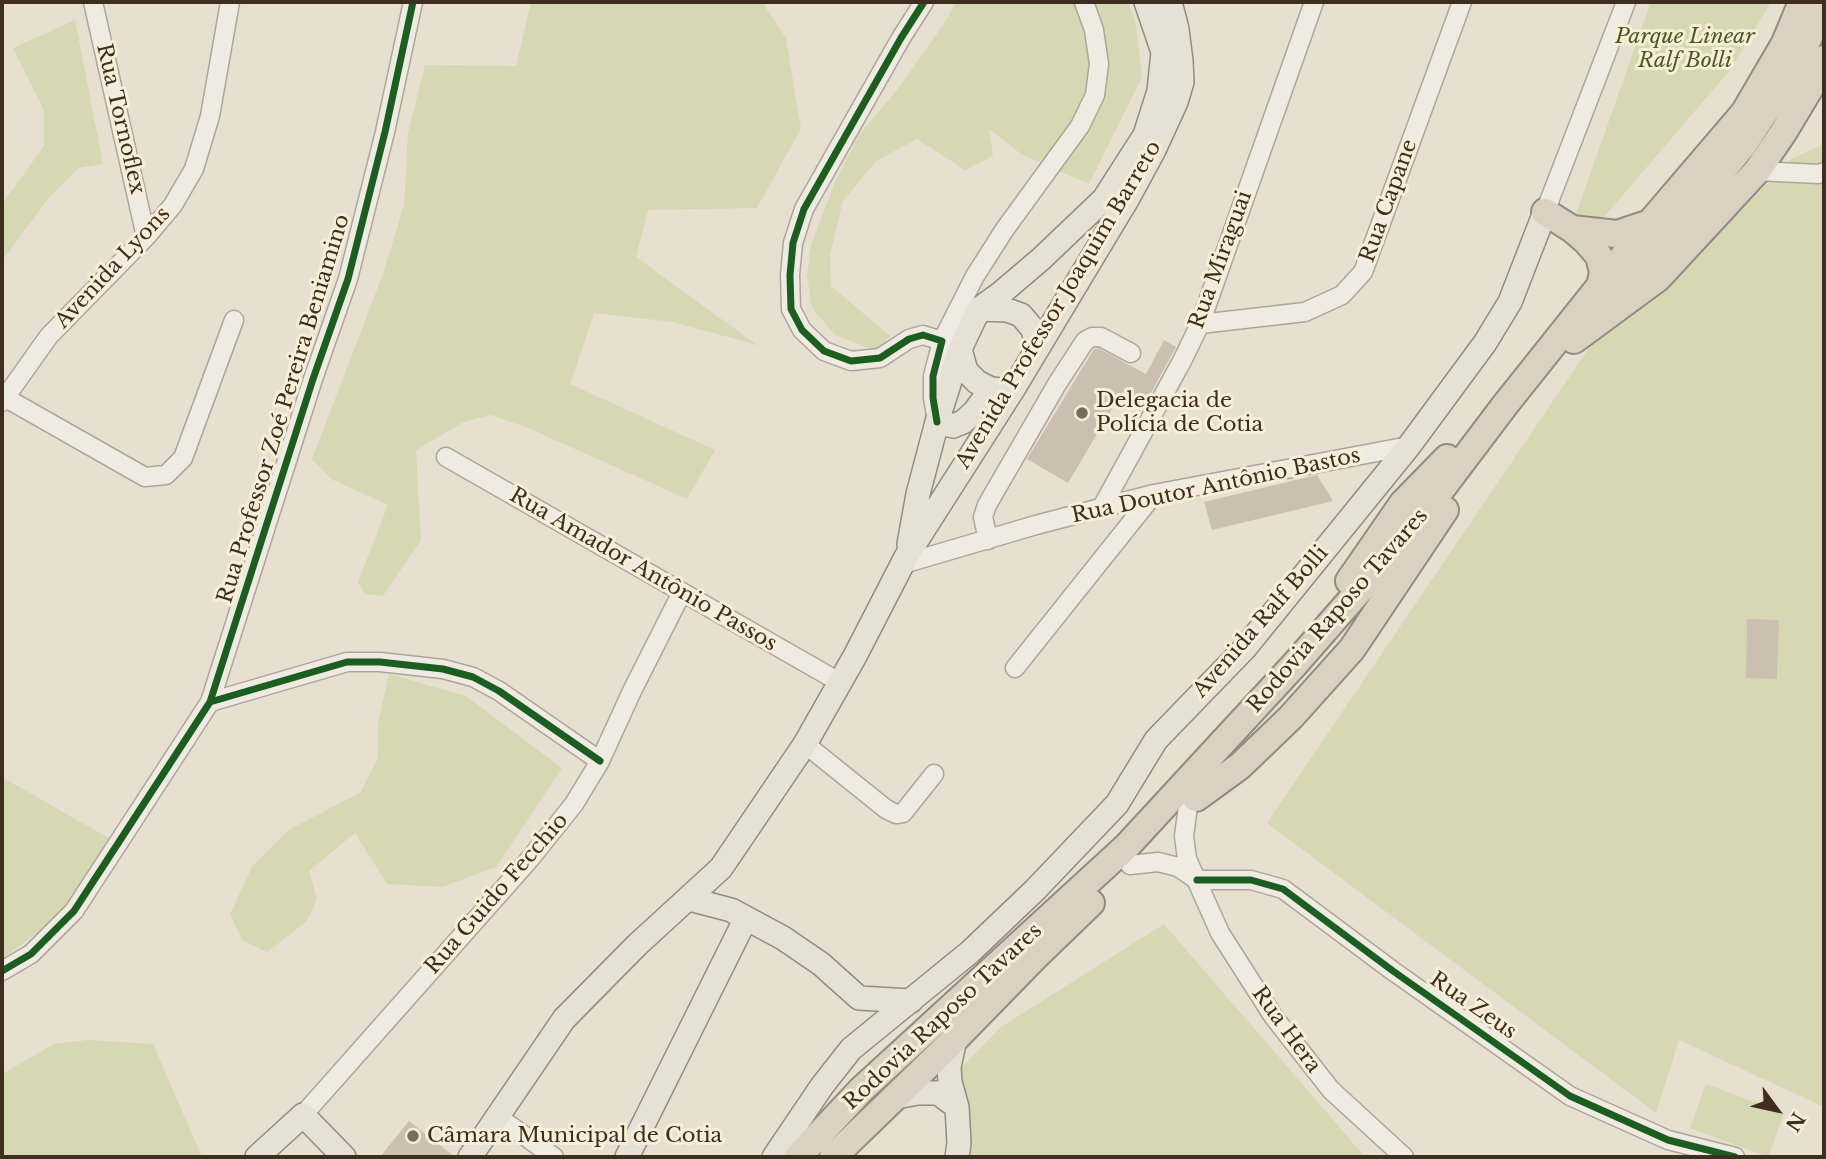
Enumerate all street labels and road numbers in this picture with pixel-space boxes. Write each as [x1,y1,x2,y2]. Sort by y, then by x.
street label: Rua Tornoflex [90,41,150,197]
street label: Rua Capane [1355,136,1423,266]
street label: Avenida Professor Joaquim Barreto [951,137,1167,473]
street label: Rua Miraguai [1184,187,1258,333]
street label: Avenida Lyons [50,202,176,334]
street label: Rua Professor Zoé Pereira Beniamino [213,212,355,606]
street label: Rua Doutor Antônio Bastos [1069,443,1363,529]
street label: Rua Amador Antônio Passos [505,483,781,657]
street label: Rodovia Raposo Tavares [1243,504,1433,718]
street label: Avenida Ralf Bolli [1188,541,1334,703]
street label: Rua Guido Fecchio [420,808,574,980]
street label: Rodovia Raposo Tavares [839,918,1047,1116]
street label: Rua Zeus [1425,967,1521,1045]
street label: Rua Hera [1246,982,1326,1078]

